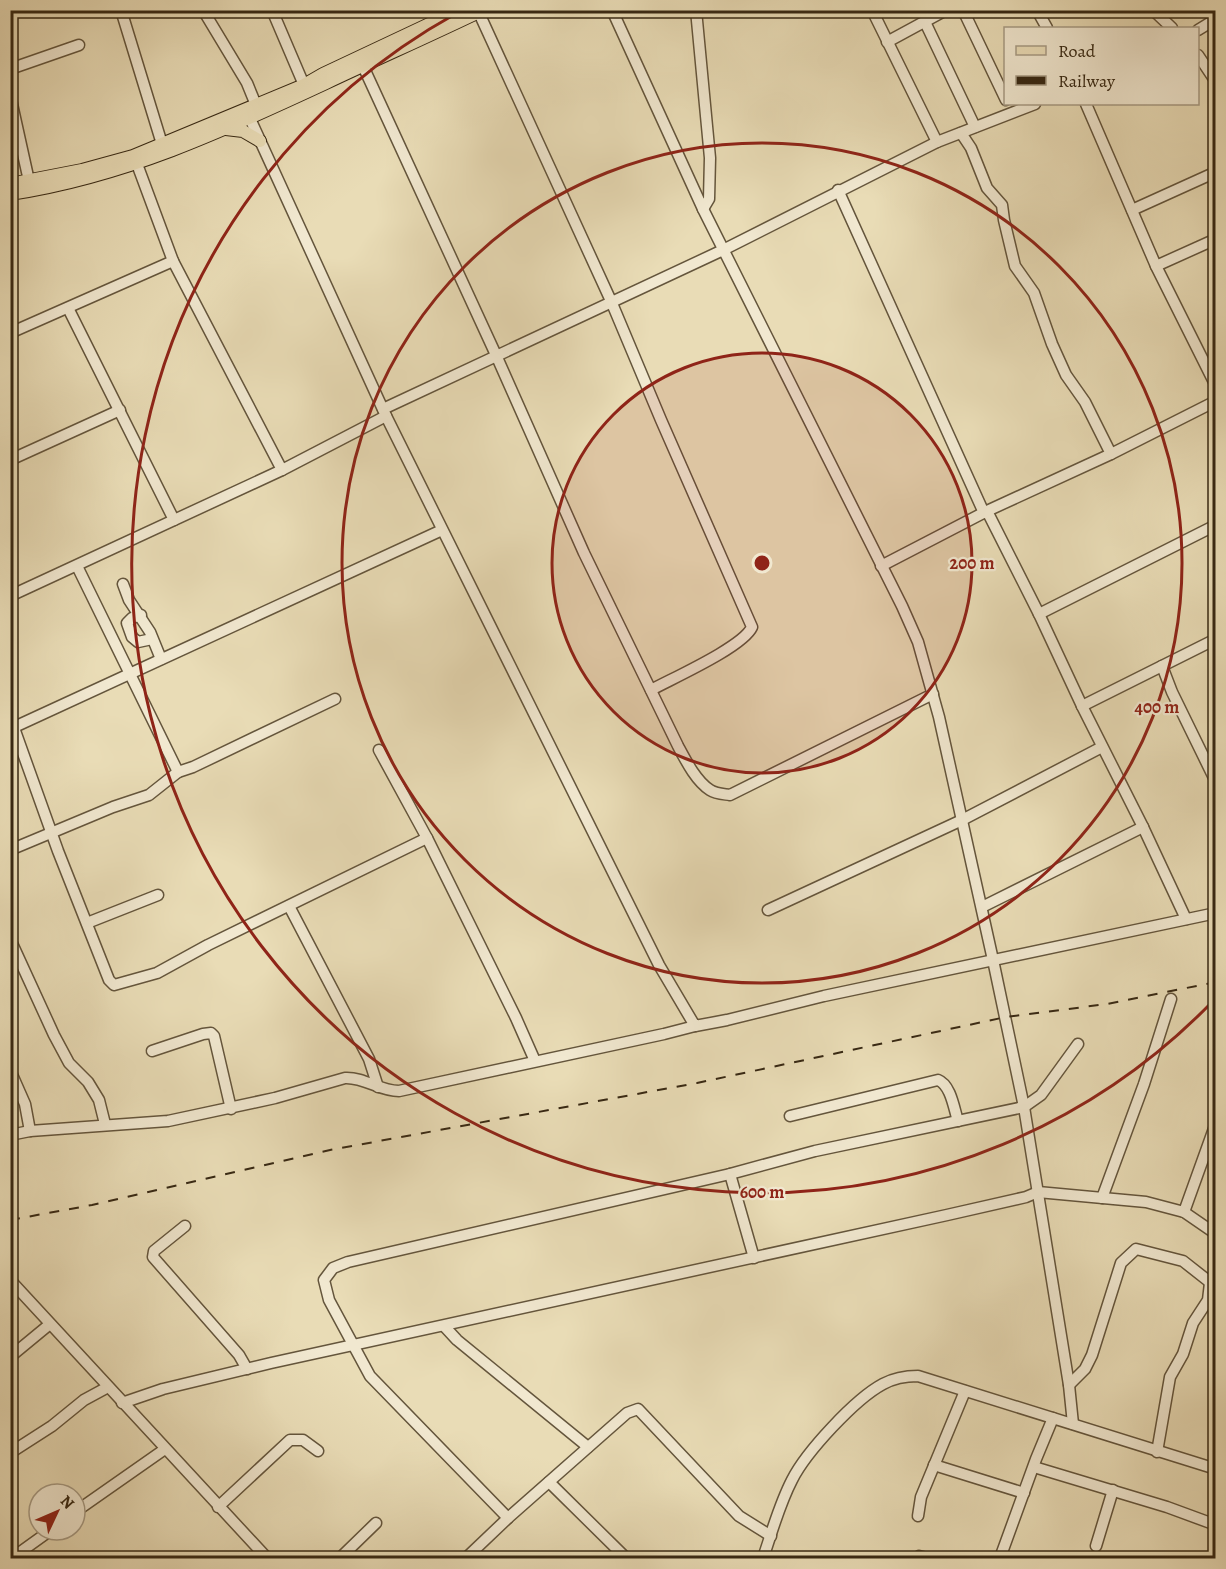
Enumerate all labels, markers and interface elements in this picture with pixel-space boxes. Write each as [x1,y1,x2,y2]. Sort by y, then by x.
legend [1004,27,1199,105]
text: Road [1058,39,1096,63]
text: Railway [1058,69,1116,93]
text: 200 m [949,551,995,575]
centre of rings [752,553,772,573]
text: 400 m [1135,695,1179,719]
text: 600 m [740,1180,784,1204]
north arrow [27,1482,87,1542]
text: N [55,1490,79,1514]

